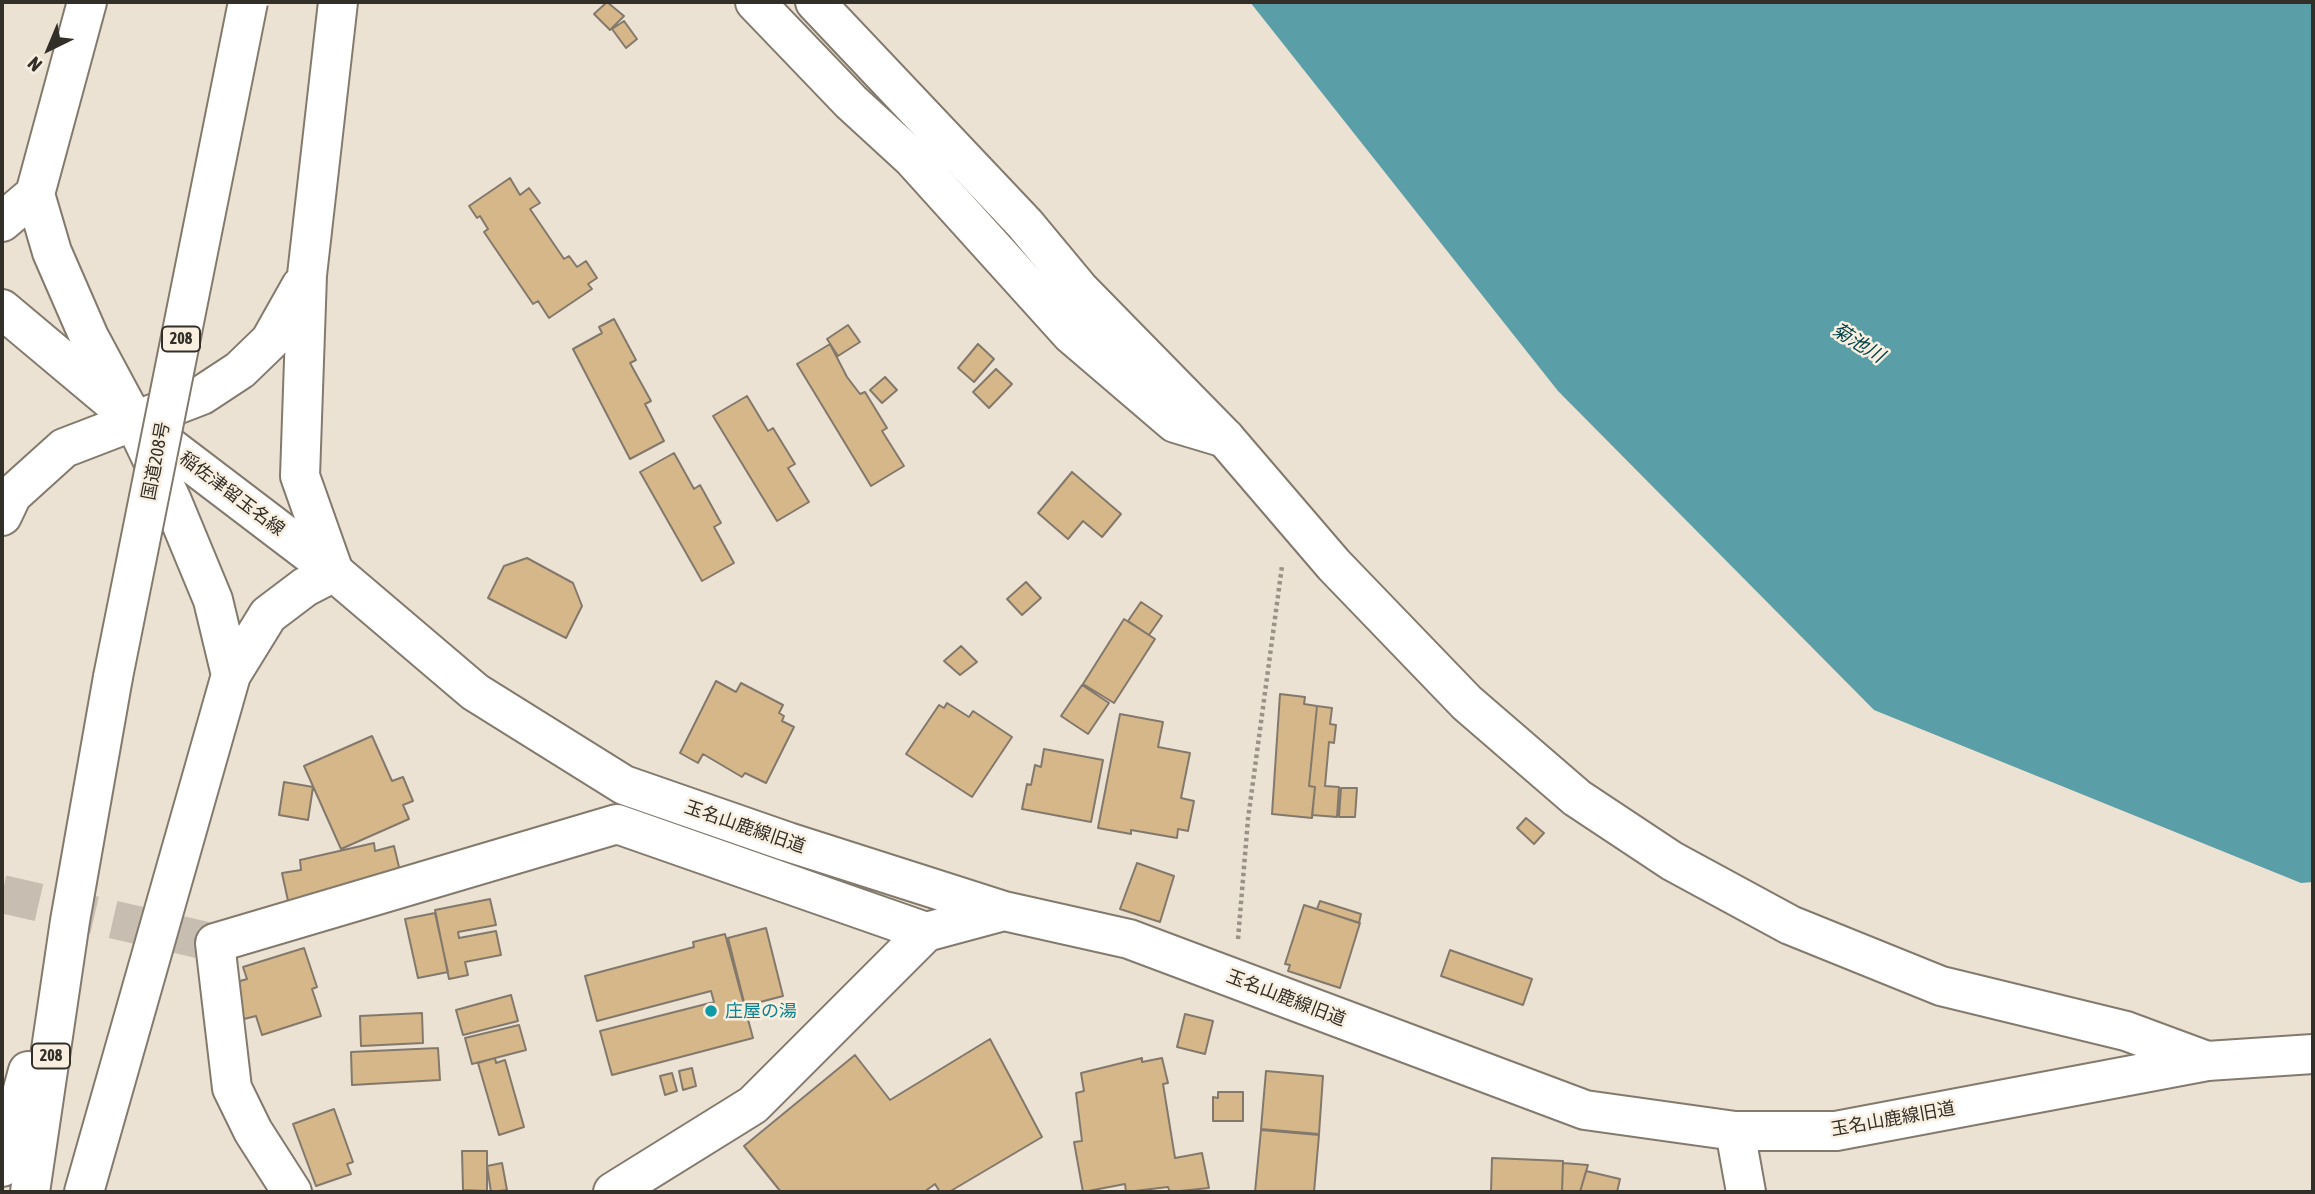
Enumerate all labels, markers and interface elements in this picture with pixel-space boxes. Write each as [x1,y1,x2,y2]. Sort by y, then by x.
north arrow [14,14,84,84]
text: N [23,52,46,76]
water label: 菊池川 [1828,318,1888,368]
road number: 208 [162,326,200,352]
street label: 国道208号 [138,420,174,502]
street label: 稲佐津留玉名線 [175,447,289,541]
street label: 玉名山鹿線旧道 [682,796,808,858]
street label: 玉名山鹿線旧道 [1223,965,1349,1031]
place label: 庄屋の湯 [725,1000,797,1022]
marker: 庄屋の湯 [703,1003,719,1019]
road number: 208 [32,1044,70,1068]
street label: 玉名山鹿線旧道 [1829,1097,1957,1141]

